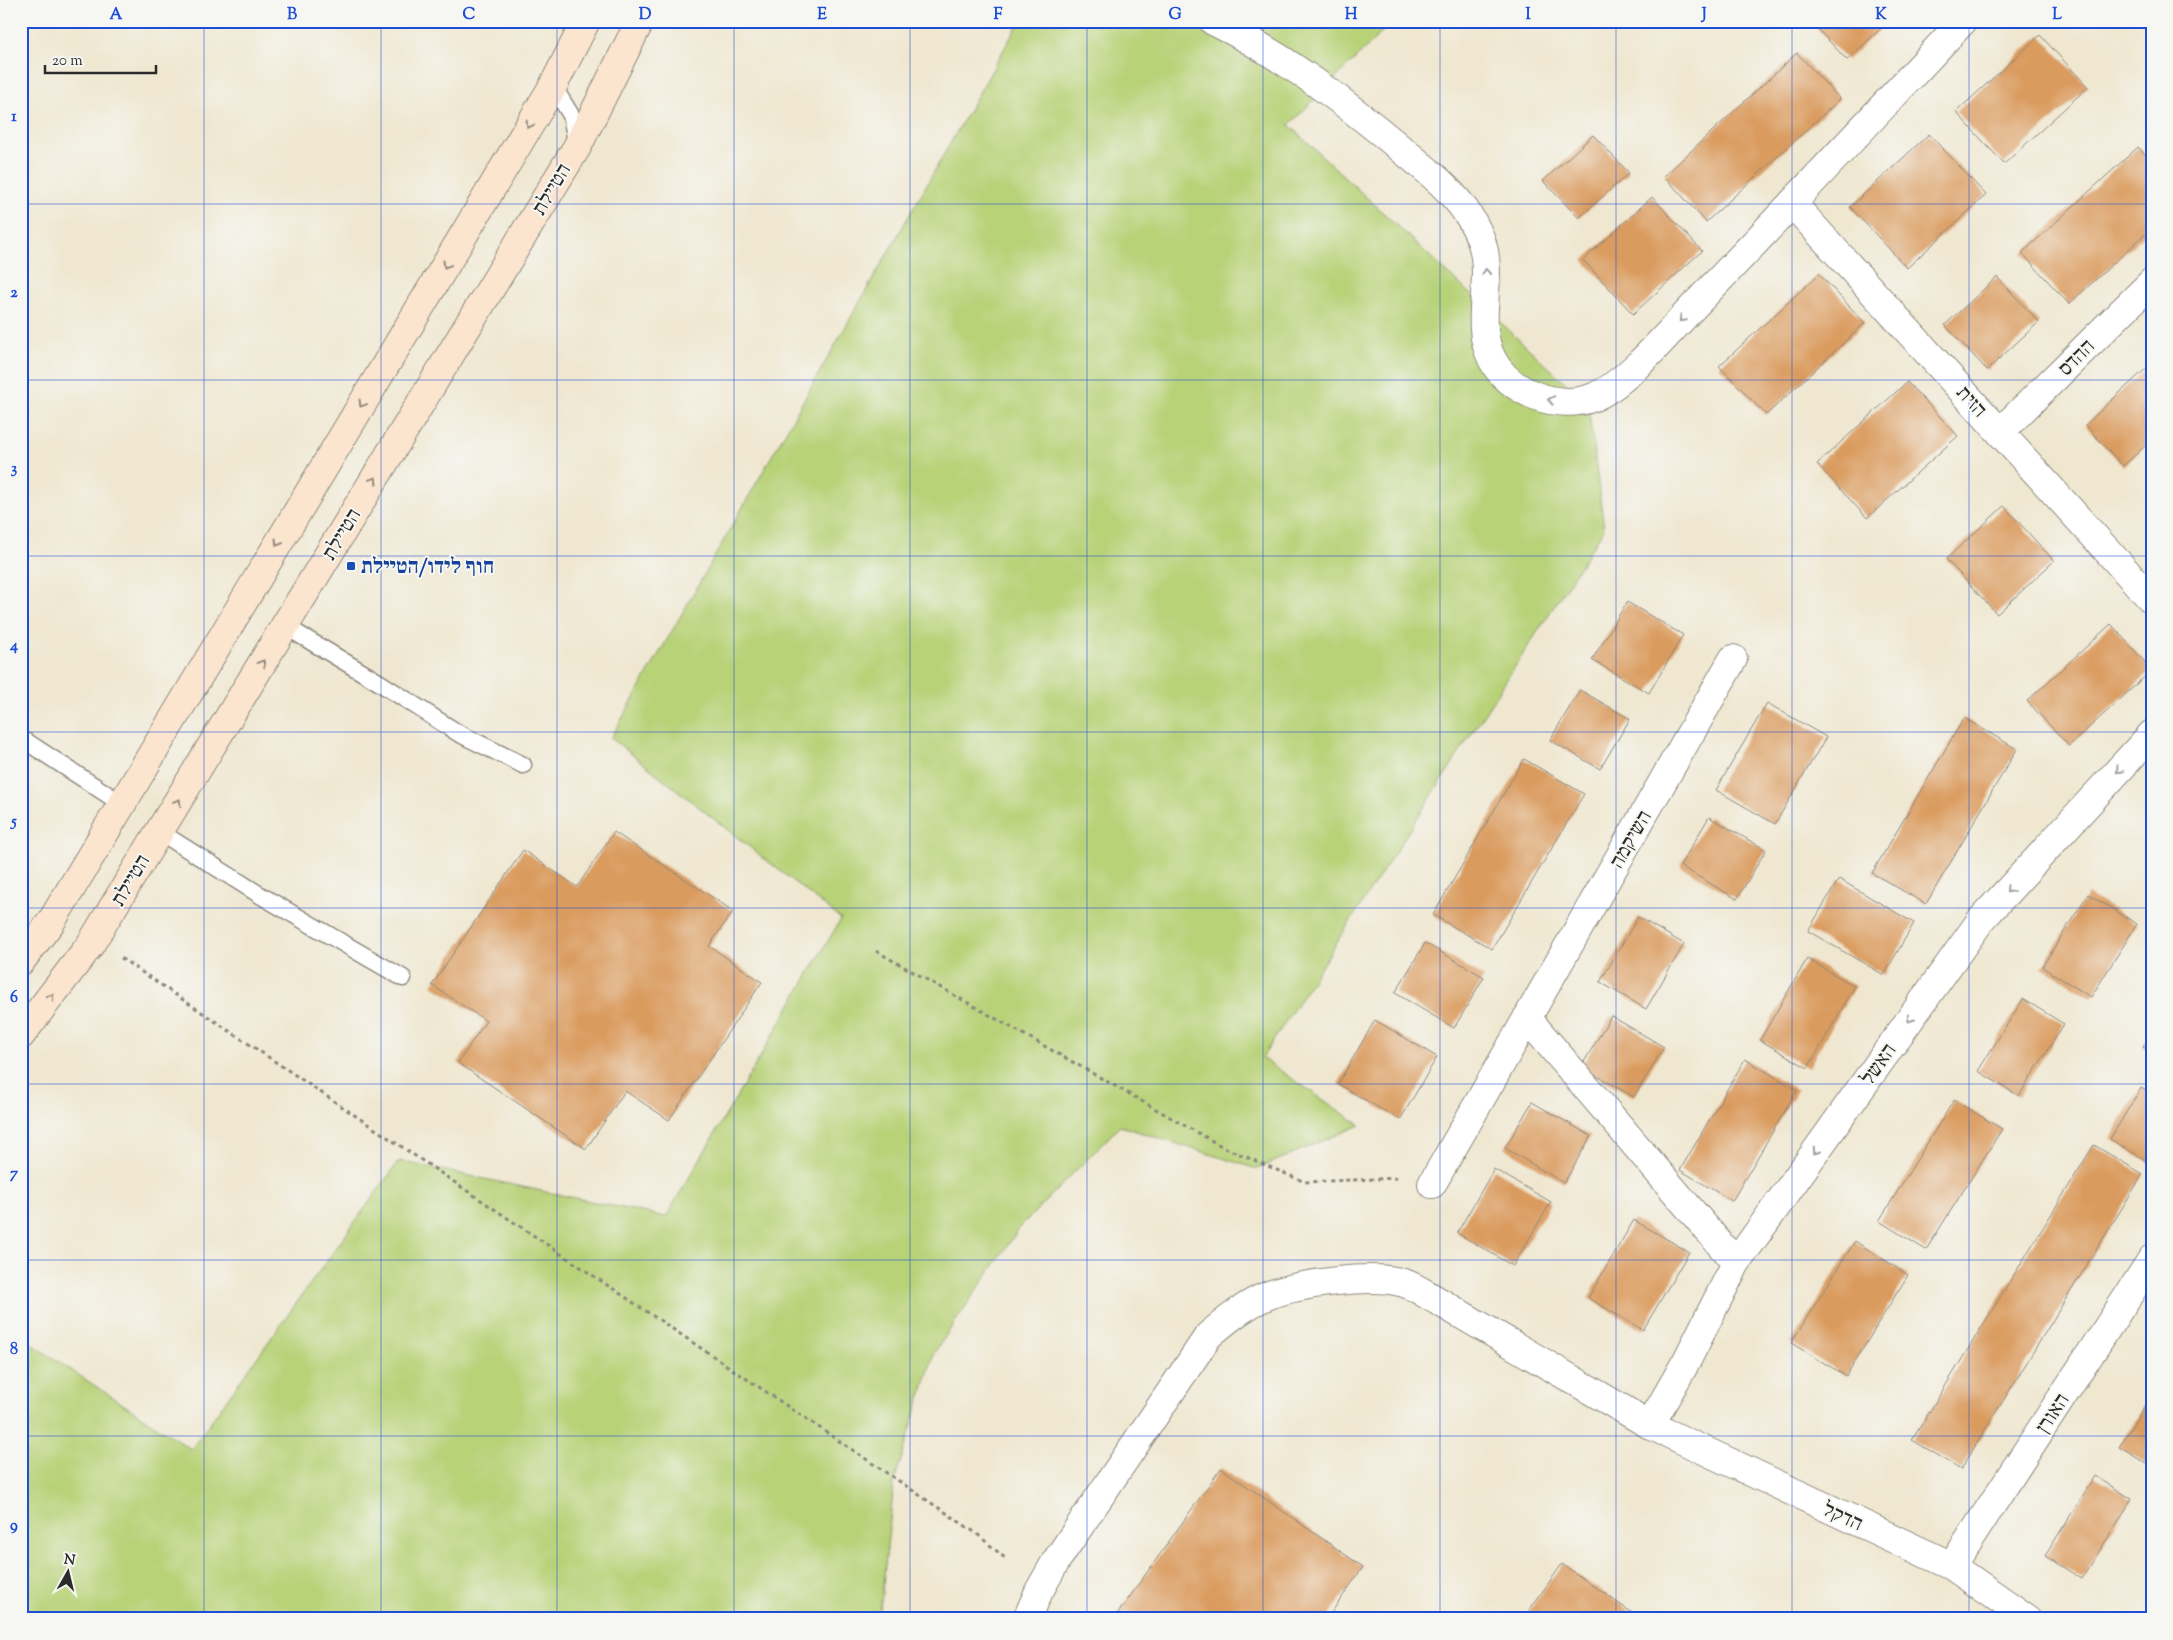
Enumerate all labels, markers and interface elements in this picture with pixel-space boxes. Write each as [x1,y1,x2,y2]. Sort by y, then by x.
text: A [110,4,123,27]
text: B [287,4,297,27]
text: C [463,4,476,27]
text: D [639,4,652,27]
text: E [817,4,827,27]
text: F [994,4,1003,27]
text: G [1168,4,1182,27]
text: H [1345,4,1358,27]
text: I [1525,4,1531,27]
text: J [1700,4,1707,27]
text: K [1875,4,1887,27]
text: L [2052,4,2062,27]
scale bar [45,42,156,74]
text: 20 m [52,51,83,72]
text: 1 [11,106,17,129]
one-way arrow [526,120,536,129]
street label: הטיילת [526,158,580,222]
one-way arrow [442,259,452,268]
one-way arrow [1480,268,1491,276]
text: 2 [10,282,18,305]
one-way arrow [1678,313,1687,322]
street label: ההדס [2052,333,2103,384]
street label: הזית [1948,380,1993,425]
one-way arrow [1546,395,1555,405]
one-way arrow [359,399,369,408]
text: 3 [11,458,18,481]
one-way arrow [368,476,377,485]
street label: הטיילת [316,503,370,567]
one-way arrow [275,538,285,547]
place label: חוף לידו/הטיילת [361,553,494,583]
marker: חוף לידו/הטיילת [345,560,357,572]
text: 4 [9,635,18,658]
one-way arrow [256,660,266,669]
one-way arrow [2116,765,2125,774]
one-way arrow [171,798,181,807]
street label: השיקמה [1603,805,1660,875]
text: 5 [9,811,17,834]
street label: הטיילת [105,849,159,913]
one-way arrow [2006,884,2015,893]
text: 6 [10,987,18,1010]
one-way arrow [45,993,54,1003]
one-way arrow [1907,1013,1916,1023]
street label: האשל [1854,1038,1905,1092]
one-way arrow [1813,1145,1822,1155]
text: 7 [10,1163,19,1186]
text: 8 [10,1339,18,1362]
street label: האורן [2029,1388,2078,1440]
street label: הדקל [1817,1495,1867,1540]
text: 9 [10,1515,18,1538]
north arrow [42,1548,92,1598]
text: N [63,1550,76,1572]

